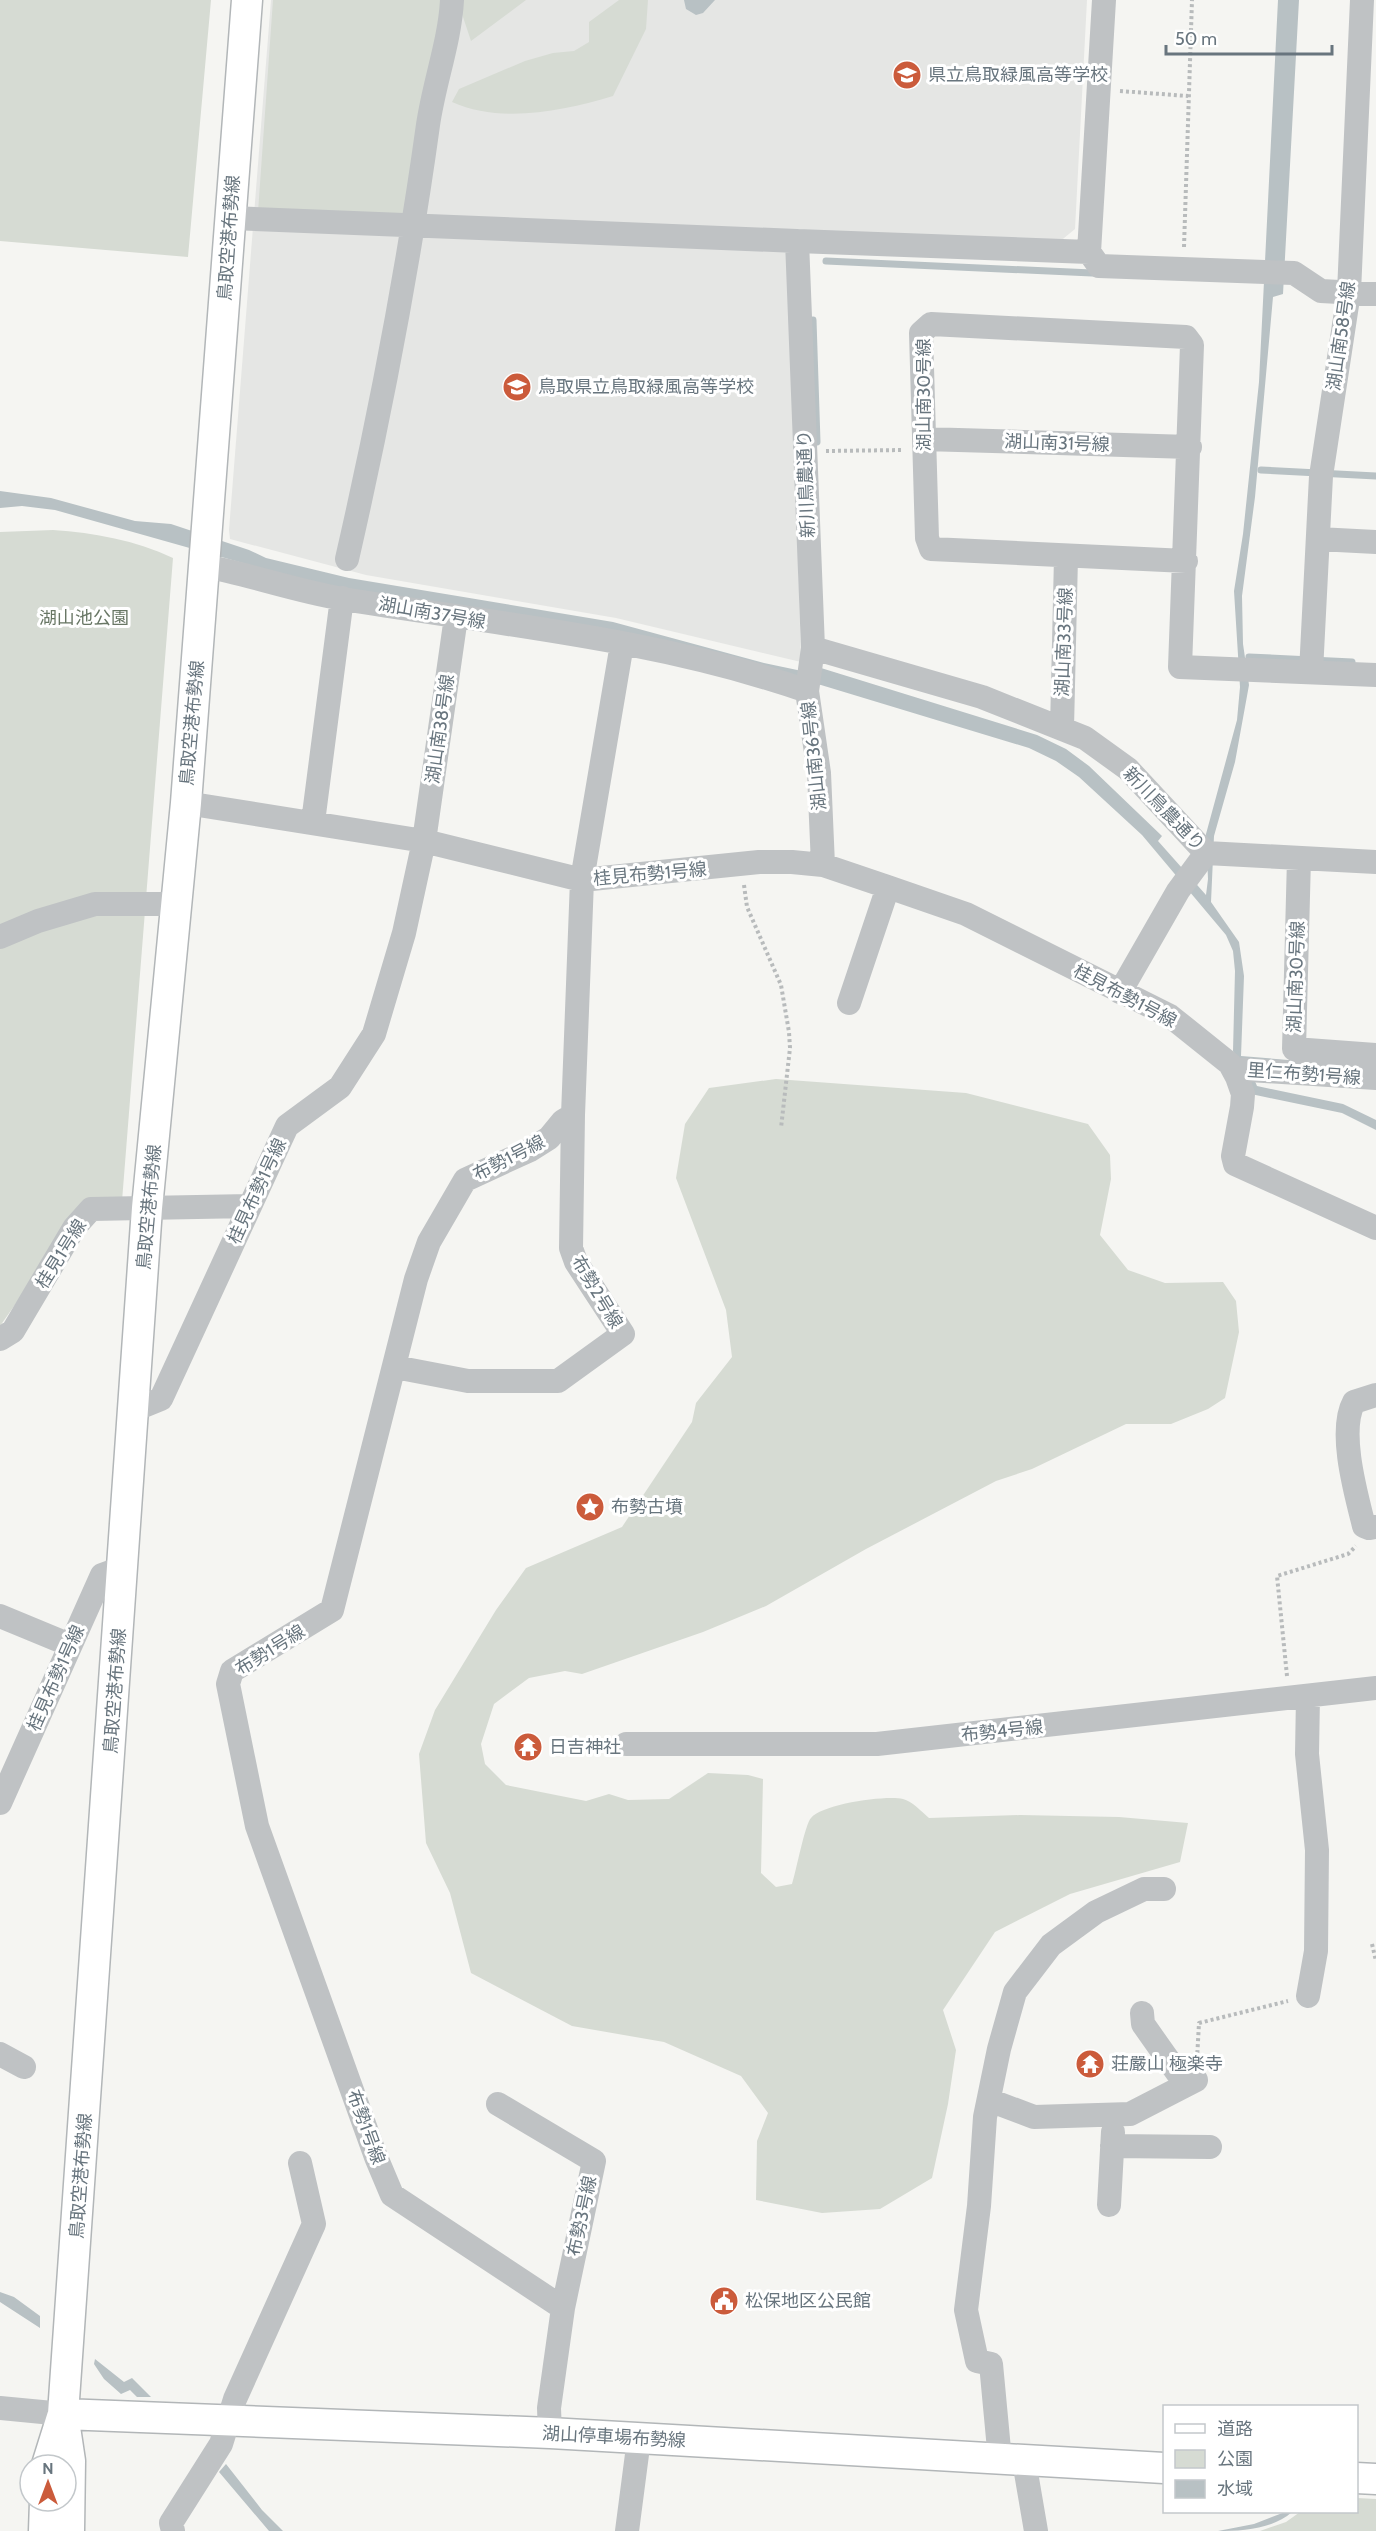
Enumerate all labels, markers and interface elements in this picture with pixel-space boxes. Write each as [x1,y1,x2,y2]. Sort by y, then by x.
scale bar [1166,18,1332,56]
text: 50 m [1175,28,1217,50]
school or university icon: 県立鳥取緑風高等学校 [891,59,923,91]
place label: 県立鳥取緑風高等学校 [928,64,1108,86]
street label: 鳥取空港布勢線 [214,174,244,302]
street label: 湖山南58号線 [1322,280,1360,392]
street label: 湖山南30号線 [913,339,935,451]
school or university icon: 鳥取県立鳥取緑風高等学校 [501,371,533,403]
place label: 鳥取県立鳥取緑風高等学校 [538,376,754,398]
street label: 新川鳥農通り [793,430,819,538]
street label: 湖山南31号線 [1004,430,1110,456]
street label: 湖山南33号線 [1051,587,1077,697]
street label: 湖山南37号線 [377,593,487,633]
park label: 湖山池公園 [39,607,129,629]
street label: 鳥取空港布勢線 [176,659,208,787]
street label: 湖山南38号線 [421,673,459,785]
street label: 湖山南36号線 [797,700,831,812]
street label: 新川鳥農通り [1119,763,1209,855]
street label: 桂見布勢1号線 [592,858,708,890]
street label: 湖山南30号線 [1283,920,1309,1034]
street label: 桂見布勢1号線 [1070,960,1180,1032]
street label: 里仁布勢1号線 [1246,1059,1362,1089]
street label: 布勢1号線 [469,1131,549,1185]
street label: 桂見布勢1号線 [223,1135,291,1247]
street label: 鳥取空港布勢線 [133,1143,165,1271]
street label: 桂見1号線 [31,1215,91,1293]
street label: 布勢2号線 [567,1251,627,1333]
place icon: 布勢古墳 [574,1491,606,1523]
place label: 布勢古墳 [611,1496,683,1518]
street label: 布勢1号線 [231,1620,309,1680]
street label: 桂見布勢1号線 [23,1622,89,1734]
street label: 鳥取空港布勢線 [100,1627,130,1755]
street label: 布勢4号線 [960,1716,1044,1746]
temple icon: 日吉神社 [512,1731,544,1763]
place label: 日吉神社 [549,1736,621,1758]
temple icon: 荘嚴山 極楽寺 [1074,2048,1106,2080]
place label: 荘嚴山 極楽寺 [1111,2053,1223,2075]
street label: 布勢1号線 [342,2087,390,2167]
street label: 鳥取空港布勢線 [66,2112,96,2240]
street label: 布勢3号線 [563,2174,601,2258]
public building icon: 松保地区公民館 [708,2285,740,2317]
place label: 松保地区公民館 [745,2290,871,2312]
legend [1163,2405,1358,2513]
text: 道路 [1217,2418,1253,2440]
street label: 湖山停車場布勢線 [542,2422,686,2452]
text: 公園 [1217,2448,1253,2470]
north arrow [18,2453,78,2513]
text: N [42,2459,54,2478]
text: 水域 [1217,2478,1253,2500]

